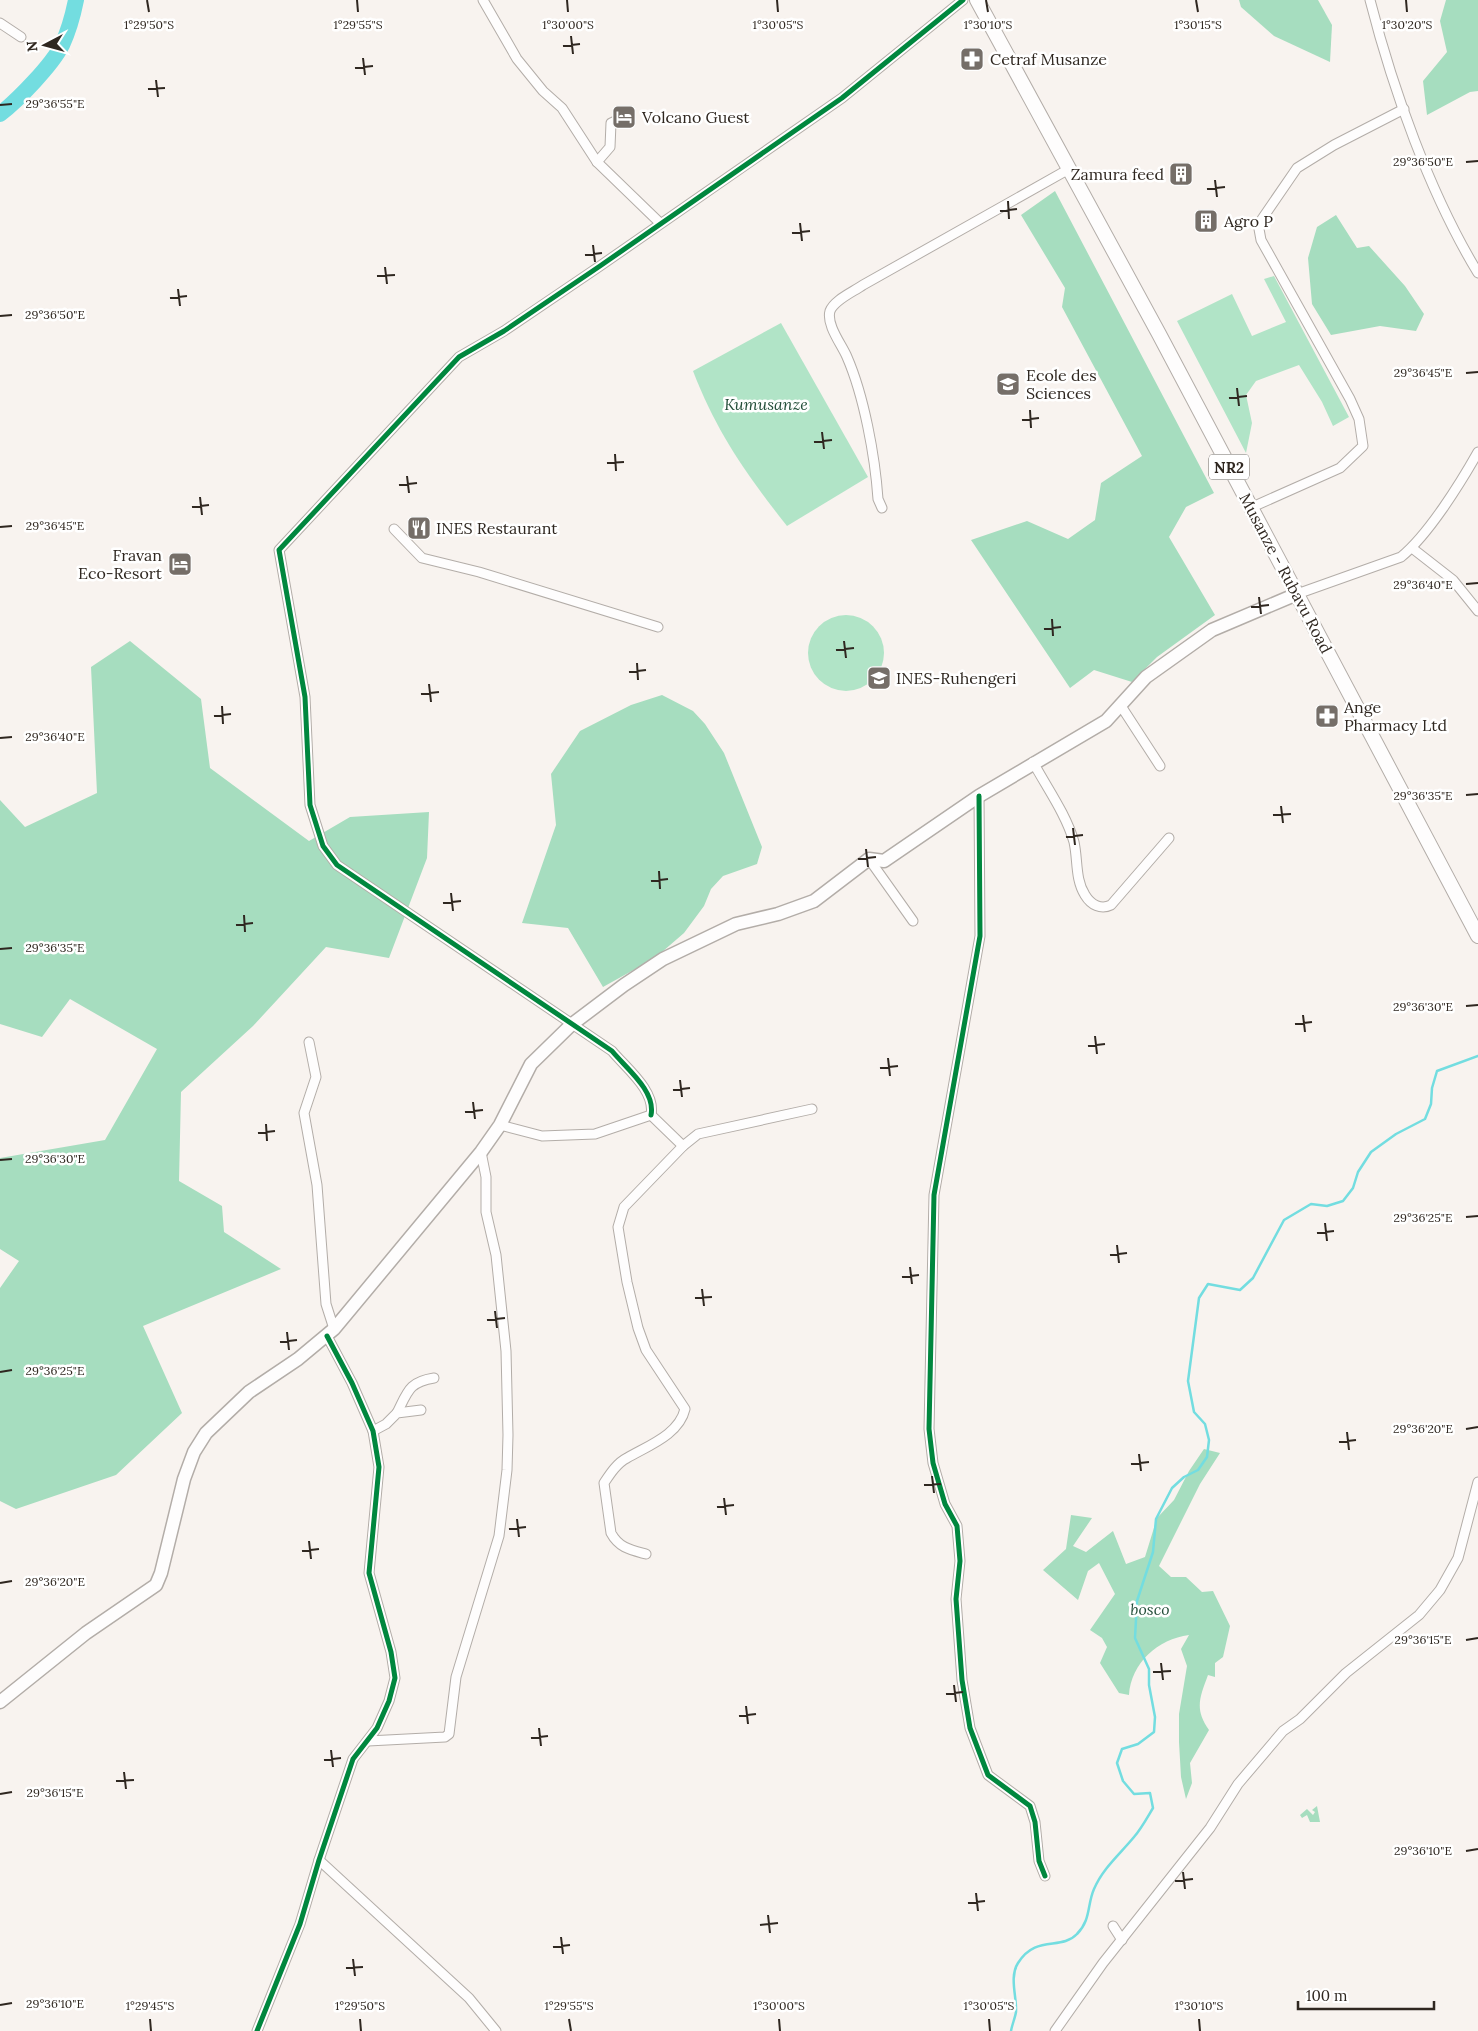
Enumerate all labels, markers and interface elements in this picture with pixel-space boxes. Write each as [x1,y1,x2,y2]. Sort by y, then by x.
text: 1°29'50"S [124,17,174,32]
text: 1°29'55"S [333,17,383,32]
text: 1°30'00"S [542,17,594,32]
text: 1°30'05"S [753,17,804,32]
text: 1°30'10"S [964,17,1013,32]
text: 1°30'15"S [1174,17,1222,32]
text: 1°30'20"S [1382,17,1433,32]
north arrow [20,20,70,70]
text: N [23,40,42,53]
pharmacy icon: Cetraf Musanze [959,46,985,72]
place label: Cetraf Musanze [990,49,1107,69]
text: 29°36'55"E [25,96,85,111]
hotel icon: Volcano Guest [611,104,637,130]
place label: Volcano Guest [641,107,750,127]
text: 29°36'50"E [1393,154,1453,169]
building icon: Zamura feed [1168,161,1194,187]
place label: Zamura feed [1071,164,1164,184]
building icon: Agro P [1193,208,1219,234]
place label: Agro P [1223,211,1273,231]
text: 29°36'50"E [25,307,85,322]
place label: Ecole des Sciences [1026,365,1097,403]
text: 29°36'45"E [1394,365,1452,380]
school or university icon: Ecole des Sciences [995,371,1021,397]
park label: Kumusanze [724,394,808,414]
road number: NR2 [1209,454,1249,480]
street label: Musanze - Rubavu Road [1235,489,1337,657]
restaurant icon: INES Restaurant [406,515,432,541]
text: 29°36'45"E [26,518,84,533]
place label: INES Restaurant [436,518,558,538]
place label: Fravan Eco-Resort [78,545,163,583]
hotel icon: Fravan Eco-Resort [167,551,193,577]
text: 29°36'40"E [1393,577,1453,592]
school or university icon: INES-Ruhengeri [866,665,892,691]
place label: INES-Ruhengeri [896,668,1017,688]
place label: Ange Pharmacy Ltd [1343,697,1447,735]
pharmacy icon: Ange Pharmacy Ltd [1314,703,1340,729]
text: 29°36'40"E [25,729,85,744]
text: 29°36'35"E [1393,788,1453,803]
text: 29°36'35"E [25,940,85,955]
text: 29°36'30"E [1393,999,1453,1014]
text: 29°36'30"E [25,1151,85,1166]
text: 29°36'25"E [1394,1210,1452,1225]
text: 29°36'25"E [26,1363,84,1378]
text: 29°36'20"E [1393,1421,1453,1436]
text: 29°36'20"E [25,1574,85,1589]
park label: bosco [1130,1599,1170,1619]
text: 29°36'15"E [1395,1632,1451,1647]
text: 29°36'15"E [27,1785,83,1800]
text: 29°36'10"E [1394,1843,1452,1858]
scale bar [1298,1978,1434,2010]
text: 100 m [1306,1986,1347,2005]
text: 29°36'10"E [26,1996,84,2011]
text: 1°29'45"S [126,1998,174,2013]
text: 1°29'50"S [335,1998,385,2013]
text: 1°29'55"S [544,1998,594,2013]
text: 1°30'00"S [753,1998,805,2013]
text: 1°30'05"S [964,1998,1015,2013]
text: 1°30'10"S [1175,1998,1224,2013]

